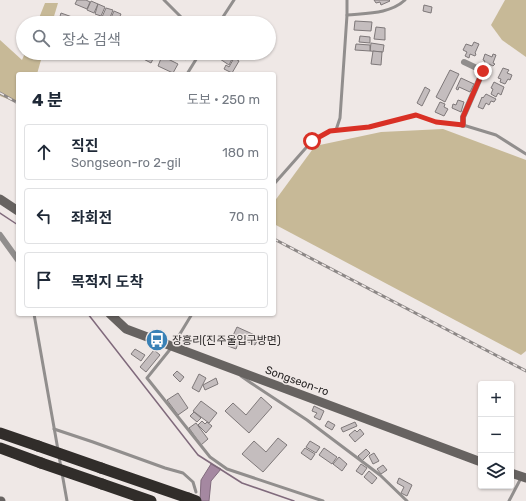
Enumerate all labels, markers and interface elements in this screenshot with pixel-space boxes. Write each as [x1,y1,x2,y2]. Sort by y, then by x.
search box [16,16,276,60]
icon: search [30,27,52,49]
text: 장소 검색 [62,31,121,49]
route end [474,62,492,80]
text: 4 분 [32,90,63,110]
text: 도보 · 250 m [187,92,260,107]
route start [303,132,321,150]
text: 직진 [71,137,99,155]
icon: ahead [33,141,55,163]
text: 180 m [222,145,259,160]
text: Songseon-ro 2-gil [71,155,181,170]
icon: left [33,205,55,227]
text: 좌회전 [71,209,112,227]
text: 70 m [229,209,259,224]
icon: arrive [33,269,55,291]
text: 목적지 도착 [71,273,143,291]
bus stop icon: 장흥리(진주울입구방면) [144,327,170,353]
place label: 장흥리(진주울입구방면) [172,334,281,347]
street label: Songseon-ro [263,363,331,399]
map controls [478,381,514,489]
button: + [478,381,514,417]
button: − [478,417,514,453]
button: layers [478,453,514,489]

